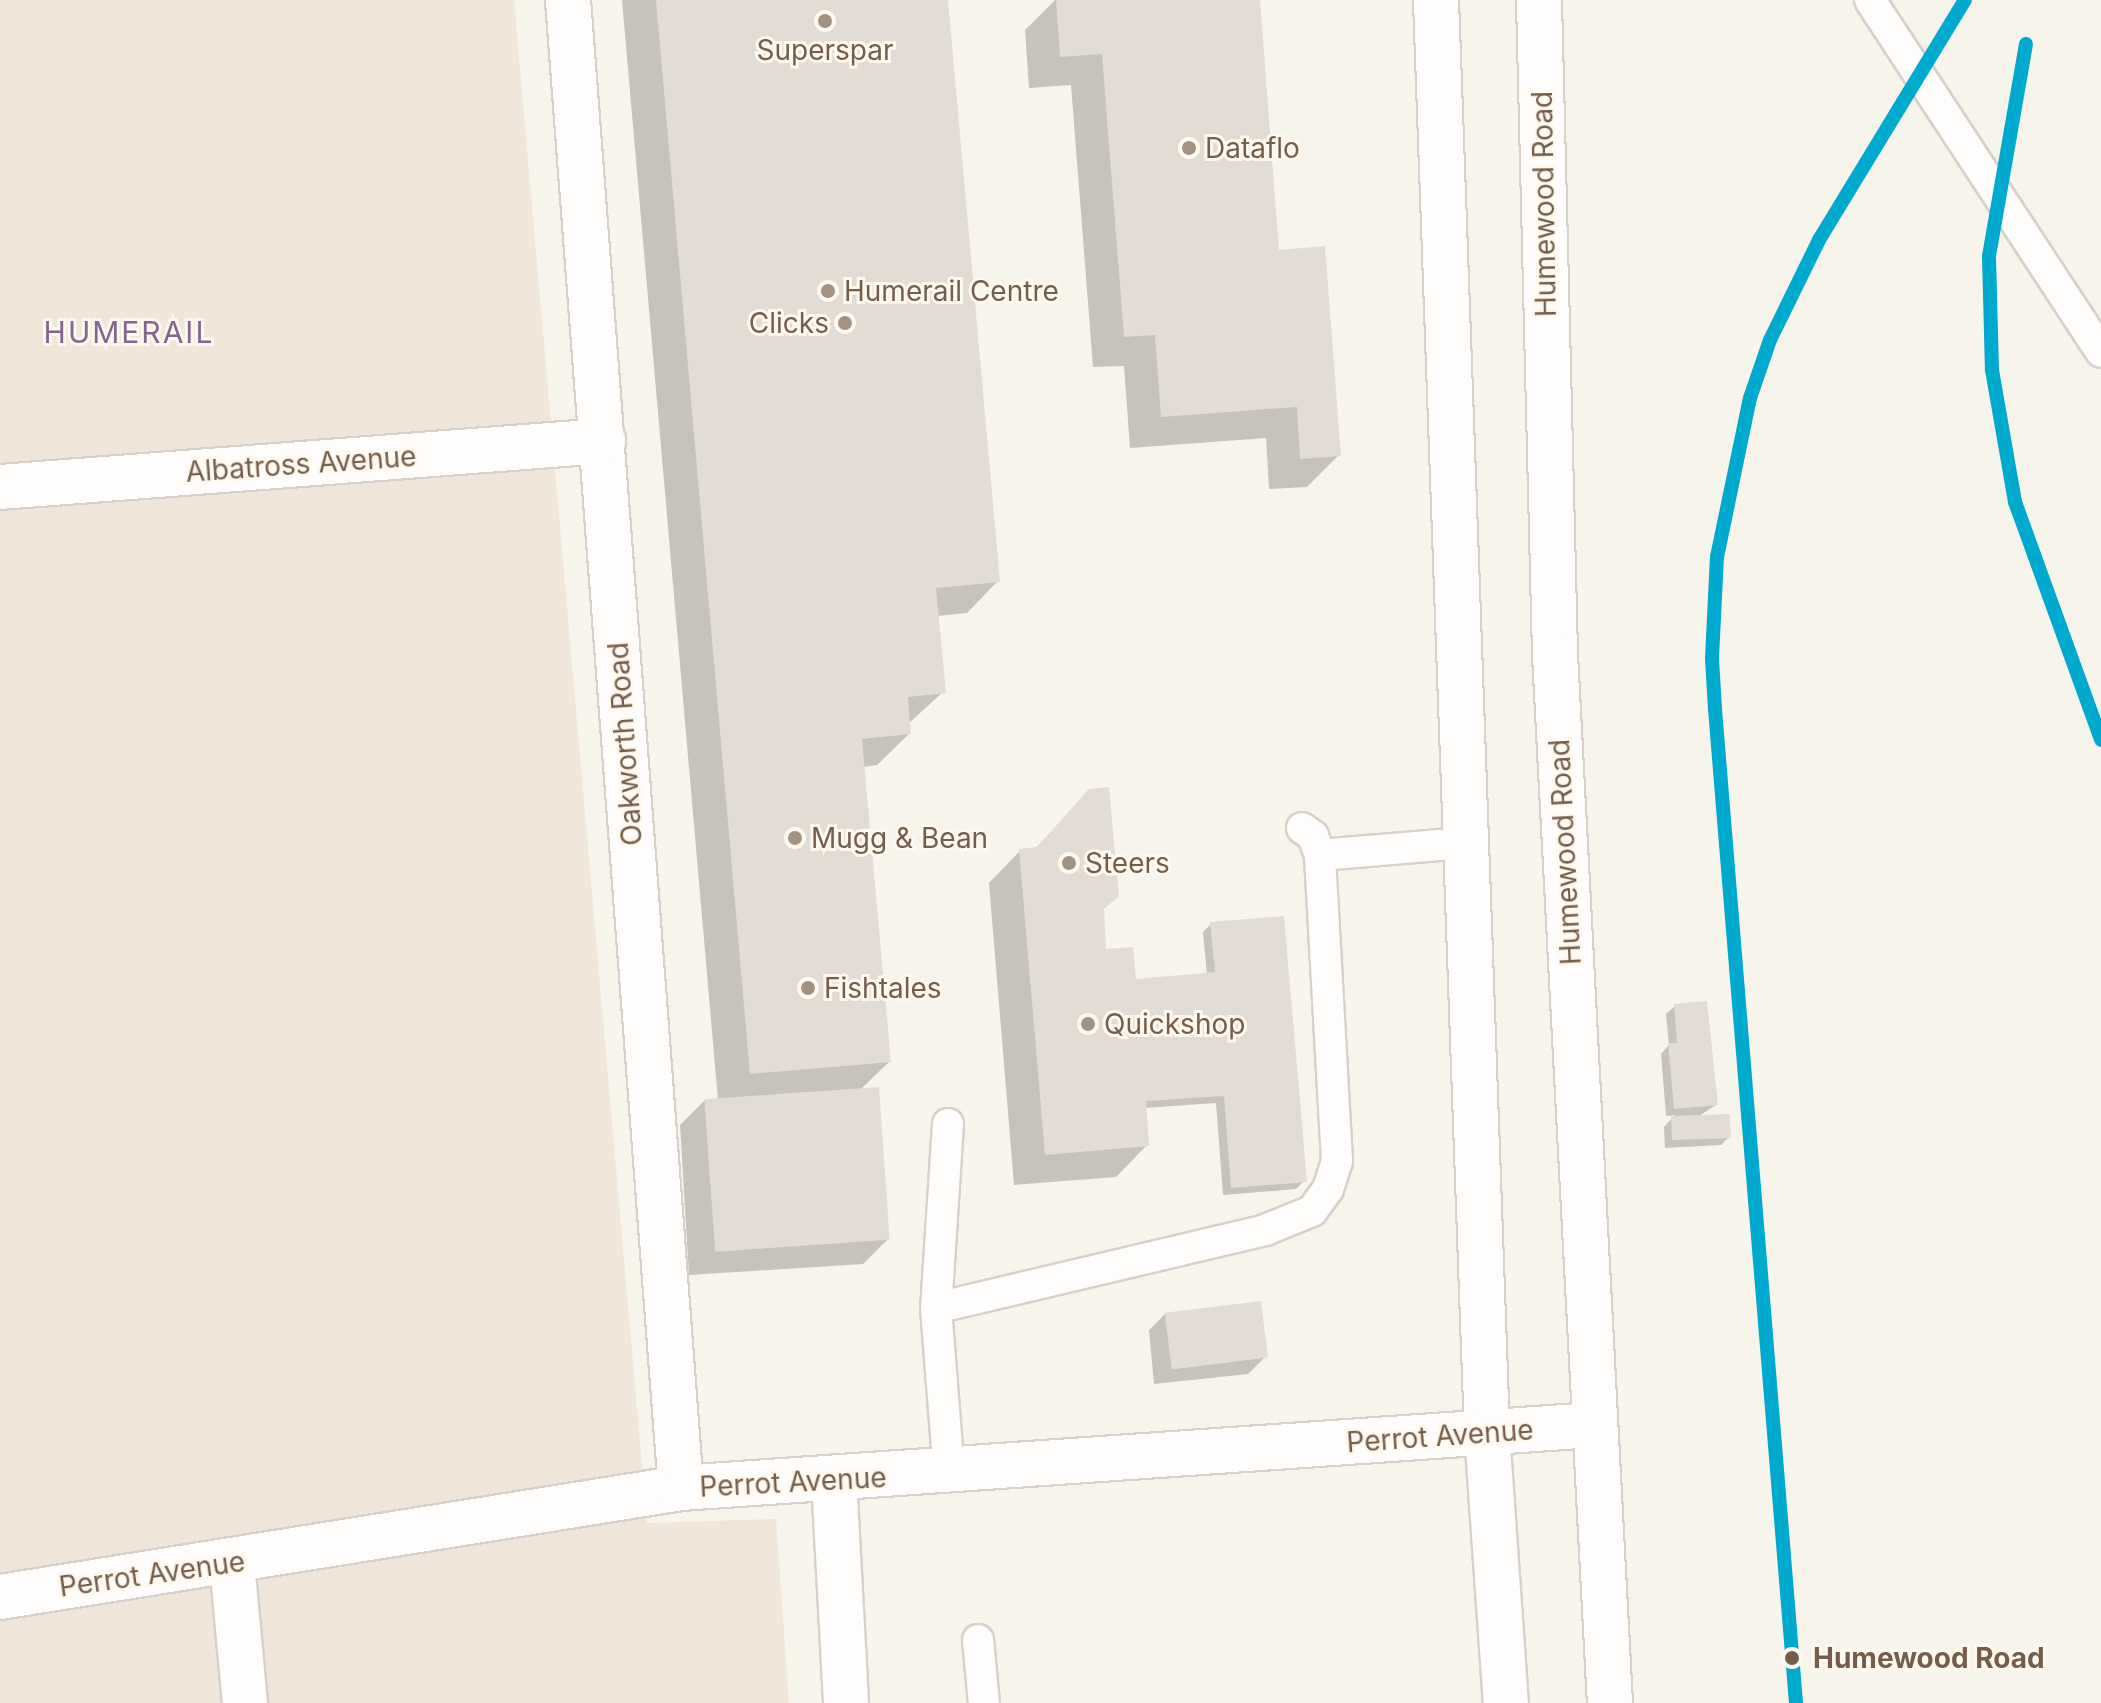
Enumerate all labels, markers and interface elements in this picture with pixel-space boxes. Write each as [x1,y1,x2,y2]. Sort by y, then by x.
marker: Superspar [816,12,834,30]
place label: Superspar [757,33,893,67]
street label: Humewood Road [1525,91,1563,317]
place label: Dataflo [1205,131,1300,165]
marker: Dataflo [1180,139,1198,157]
place label: Humerail Centre [844,274,1059,308]
marker: Humerail Centre [819,282,837,300]
place label: Clicks [749,306,829,340]
district label: HUMERAIL [44,314,214,350]
marker: Clicks [836,314,854,332]
street label: Albatross Avenue [185,439,417,489]
street label: Oakworth Road [601,641,649,847]
street label: Humewood Road [1542,738,1588,966]
place label: Mugg & Bean [811,821,988,855]
marker: Mugg & Bean [786,829,804,847]
place label: Steers [1085,846,1170,880]
marker: Steers [1060,854,1078,872]
place label: Fishtales [824,971,942,1005]
marker: Fishtales [799,979,817,997]
place label: Quickshop [1104,1007,1245,1041]
marker: Quickshop [1079,1015,1097,1033]
street label: Perrot Avenue [1345,1413,1535,1459]
street label: Perrot Avenue [699,1460,887,1504]
street label: Perrot Avenue [57,1544,247,1604]
place label: Humewood Road [1813,1641,2045,1675]
marker: Humewood Road [1778,1644,1806,1672]

